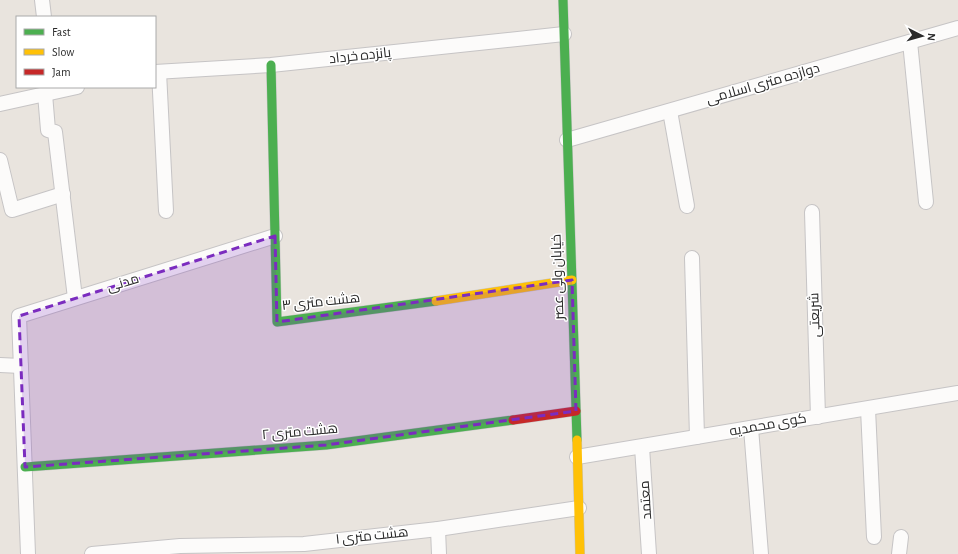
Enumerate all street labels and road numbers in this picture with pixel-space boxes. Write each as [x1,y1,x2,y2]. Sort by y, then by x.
street label: پانزده خرداد [328,46,392,68]
street label: دوازده متری اسلامی [705,61,821,107]
street label: خیابان ولی عصر [550,234,567,321]
street label: مدنی [105,272,141,294]
street label: هشت متری ۳ [281,291,361,313]
street label: شریعتی [807,292,823,338]
street label: کوی محمدیه [728,411,808,439]
street label: هشت متری ۲ [261,422,339,442]
street label: معتمد [638,480,654,520]
street label: هشت متری ۱ [335,525,409,547]

